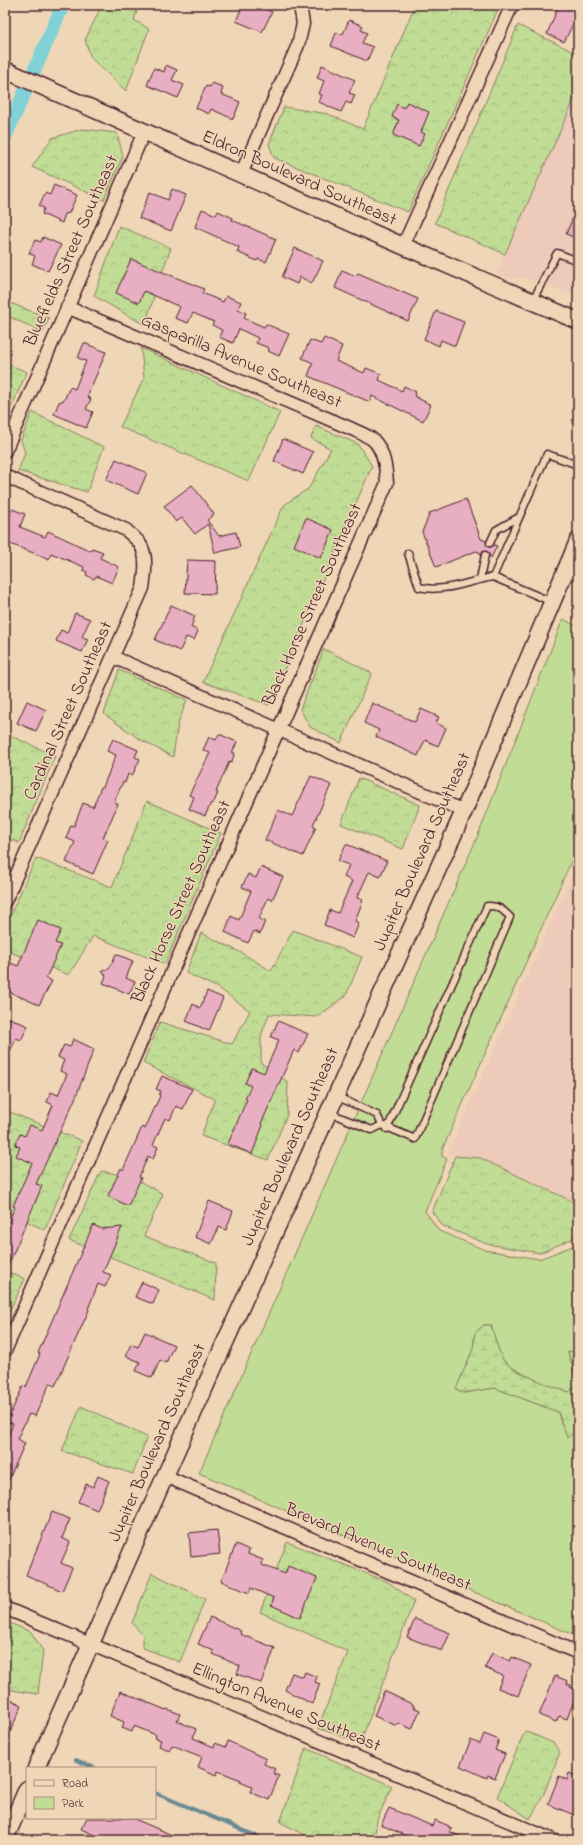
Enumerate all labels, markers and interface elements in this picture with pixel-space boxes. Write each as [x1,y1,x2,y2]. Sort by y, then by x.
street label: Eldron Boulevard Southeast [197,124,401,234]
street label: Bluefields Street Southeast [18,151,126,352]
street label: Gasparilla Avenue Southeast [137,308,345,416]
street label: Black Horse Street Southeast [256,499,370,712]
street label: Cardinal Street Southeast [18,617,120,805]
street label: Jupiter Boulevard Southeast [367,749,479,955]
street label: Black Horse Street Southeast [125,796,239,1009]
street label: Jupiter Boulevard Southeast [235,1044,347,1250]
street label: Jupiter Boulevard Southeast [102,1340,214,1546]
street label: Brevard Avenue Southeast [280,1497,475,1599]
street label: Ellington Avenue Southeast [187,1656,385,1761]
legend [26,1767,156,1819]
text: Road [62,1775,88,1793]
text: Park [62,1795,84,1813]

